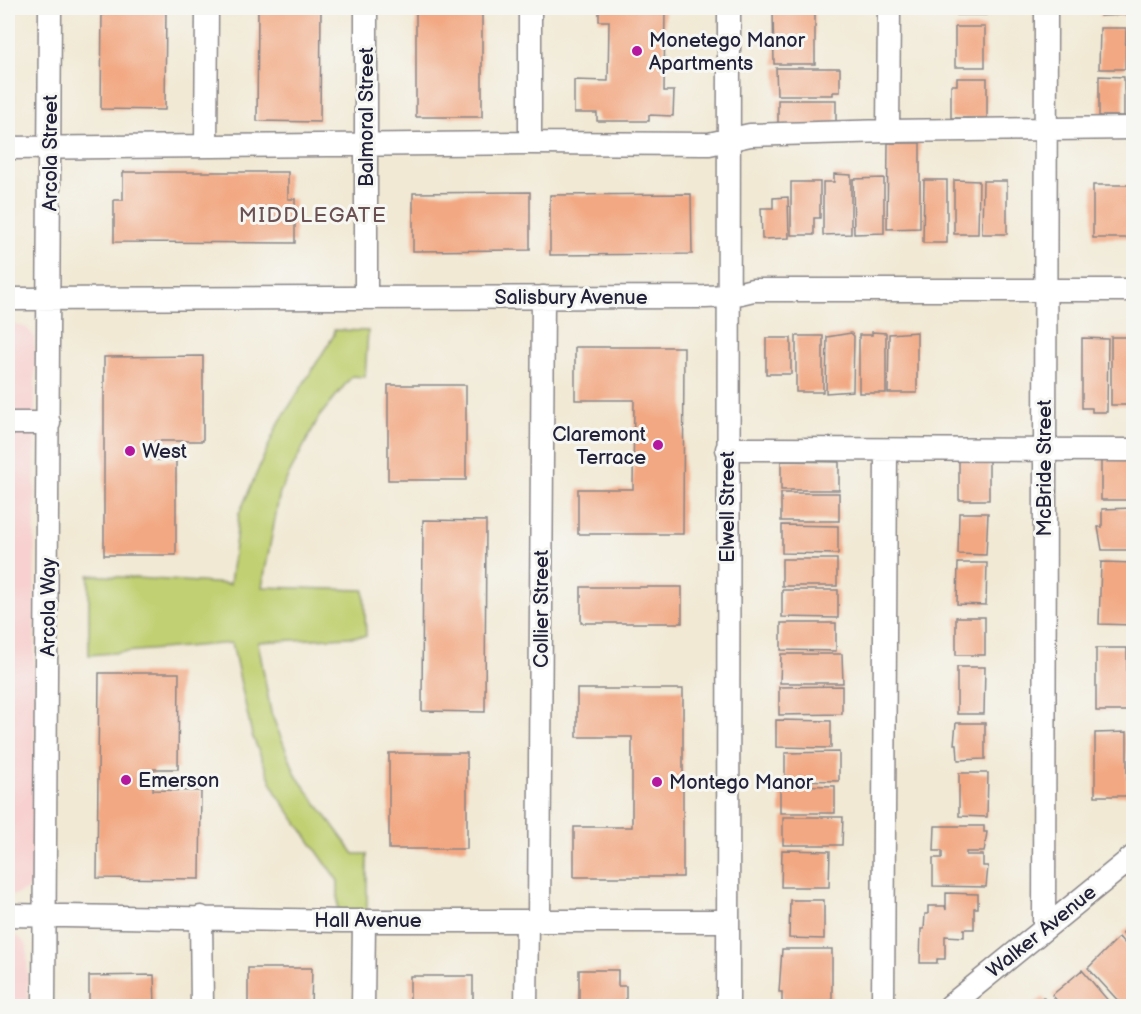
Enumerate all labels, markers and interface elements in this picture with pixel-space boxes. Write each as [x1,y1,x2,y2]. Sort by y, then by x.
place label: Monetego Manor Apartments [649,29,806,76]
marker: Monetego Manor Apartments [630,44,644,58]
street label: Balmoral Street [355,47,379,187]
street label: Arcola Street [39,95,63,211]
district label: MIDDLEGATE [239,203,387,228]
street label: Salisbury Avenue [494,286,648,310]
street label: McBride Street [1033,400,1057,536]
place label: Claremont Terrace [552,423,646,470]
marker: Claremont Terrace [651,438,665,452]
place label: West [142,440,187,464]
marker: West [123,444,137,458]
street label: Elwell Street [716,451,740,563]
street label: Collier Street [530,550,554,668]
street label: Arcola Way [37,558,61,656]
place label: Emerson [138,769,219,793]
place label: Montego Manor [669,771,814,795]
marker: Emerson [119,773,133,787]
marker: Montego Manor [650,775,664,789]
street label: Walker Avenue [982,880,1101,983]
street label: Hall Avenue [314,909,422,933]

